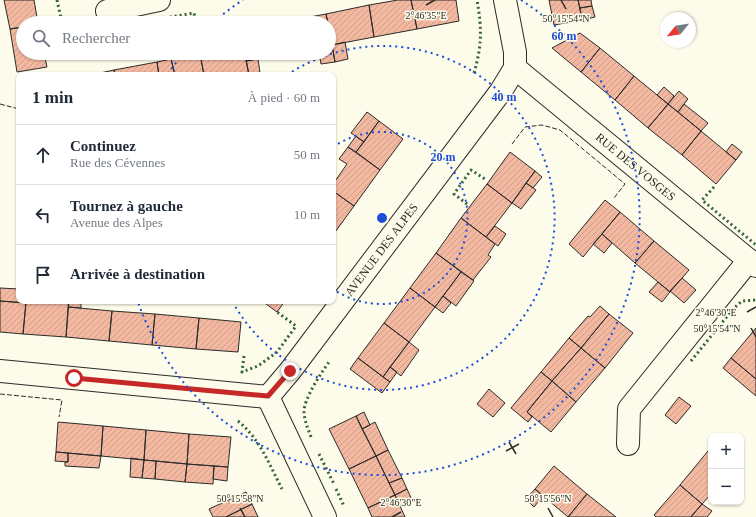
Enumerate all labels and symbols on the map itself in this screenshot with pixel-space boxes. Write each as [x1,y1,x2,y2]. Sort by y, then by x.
text: 2°46'35"E [406,10,447,21]
north arrow [660,12,696,48]
text: 50°15'54"N [542,13,590,24]
text: 60 m [552,29,577,43]
text: 40 m [492,90,517,104]
street label: RUE DES VOSGES [593,130,678,204]
text: 20 m [431,150,456,164]
street label: AVENUE DES ALPES [342,200,421,299]
centre of rings [375,211,389,225]
text: 2°46'30"E [696,307,737,318]
text: 50°15'54"N [693,323,741,334]
route end [281,362,299,380]
route start [65,369,83,387]
text: 50°15'58"N [216,493,264,504]
text: 50°15'56"N [524,493,572,504]
text: 2°46'30"E [381,497,422,508]

